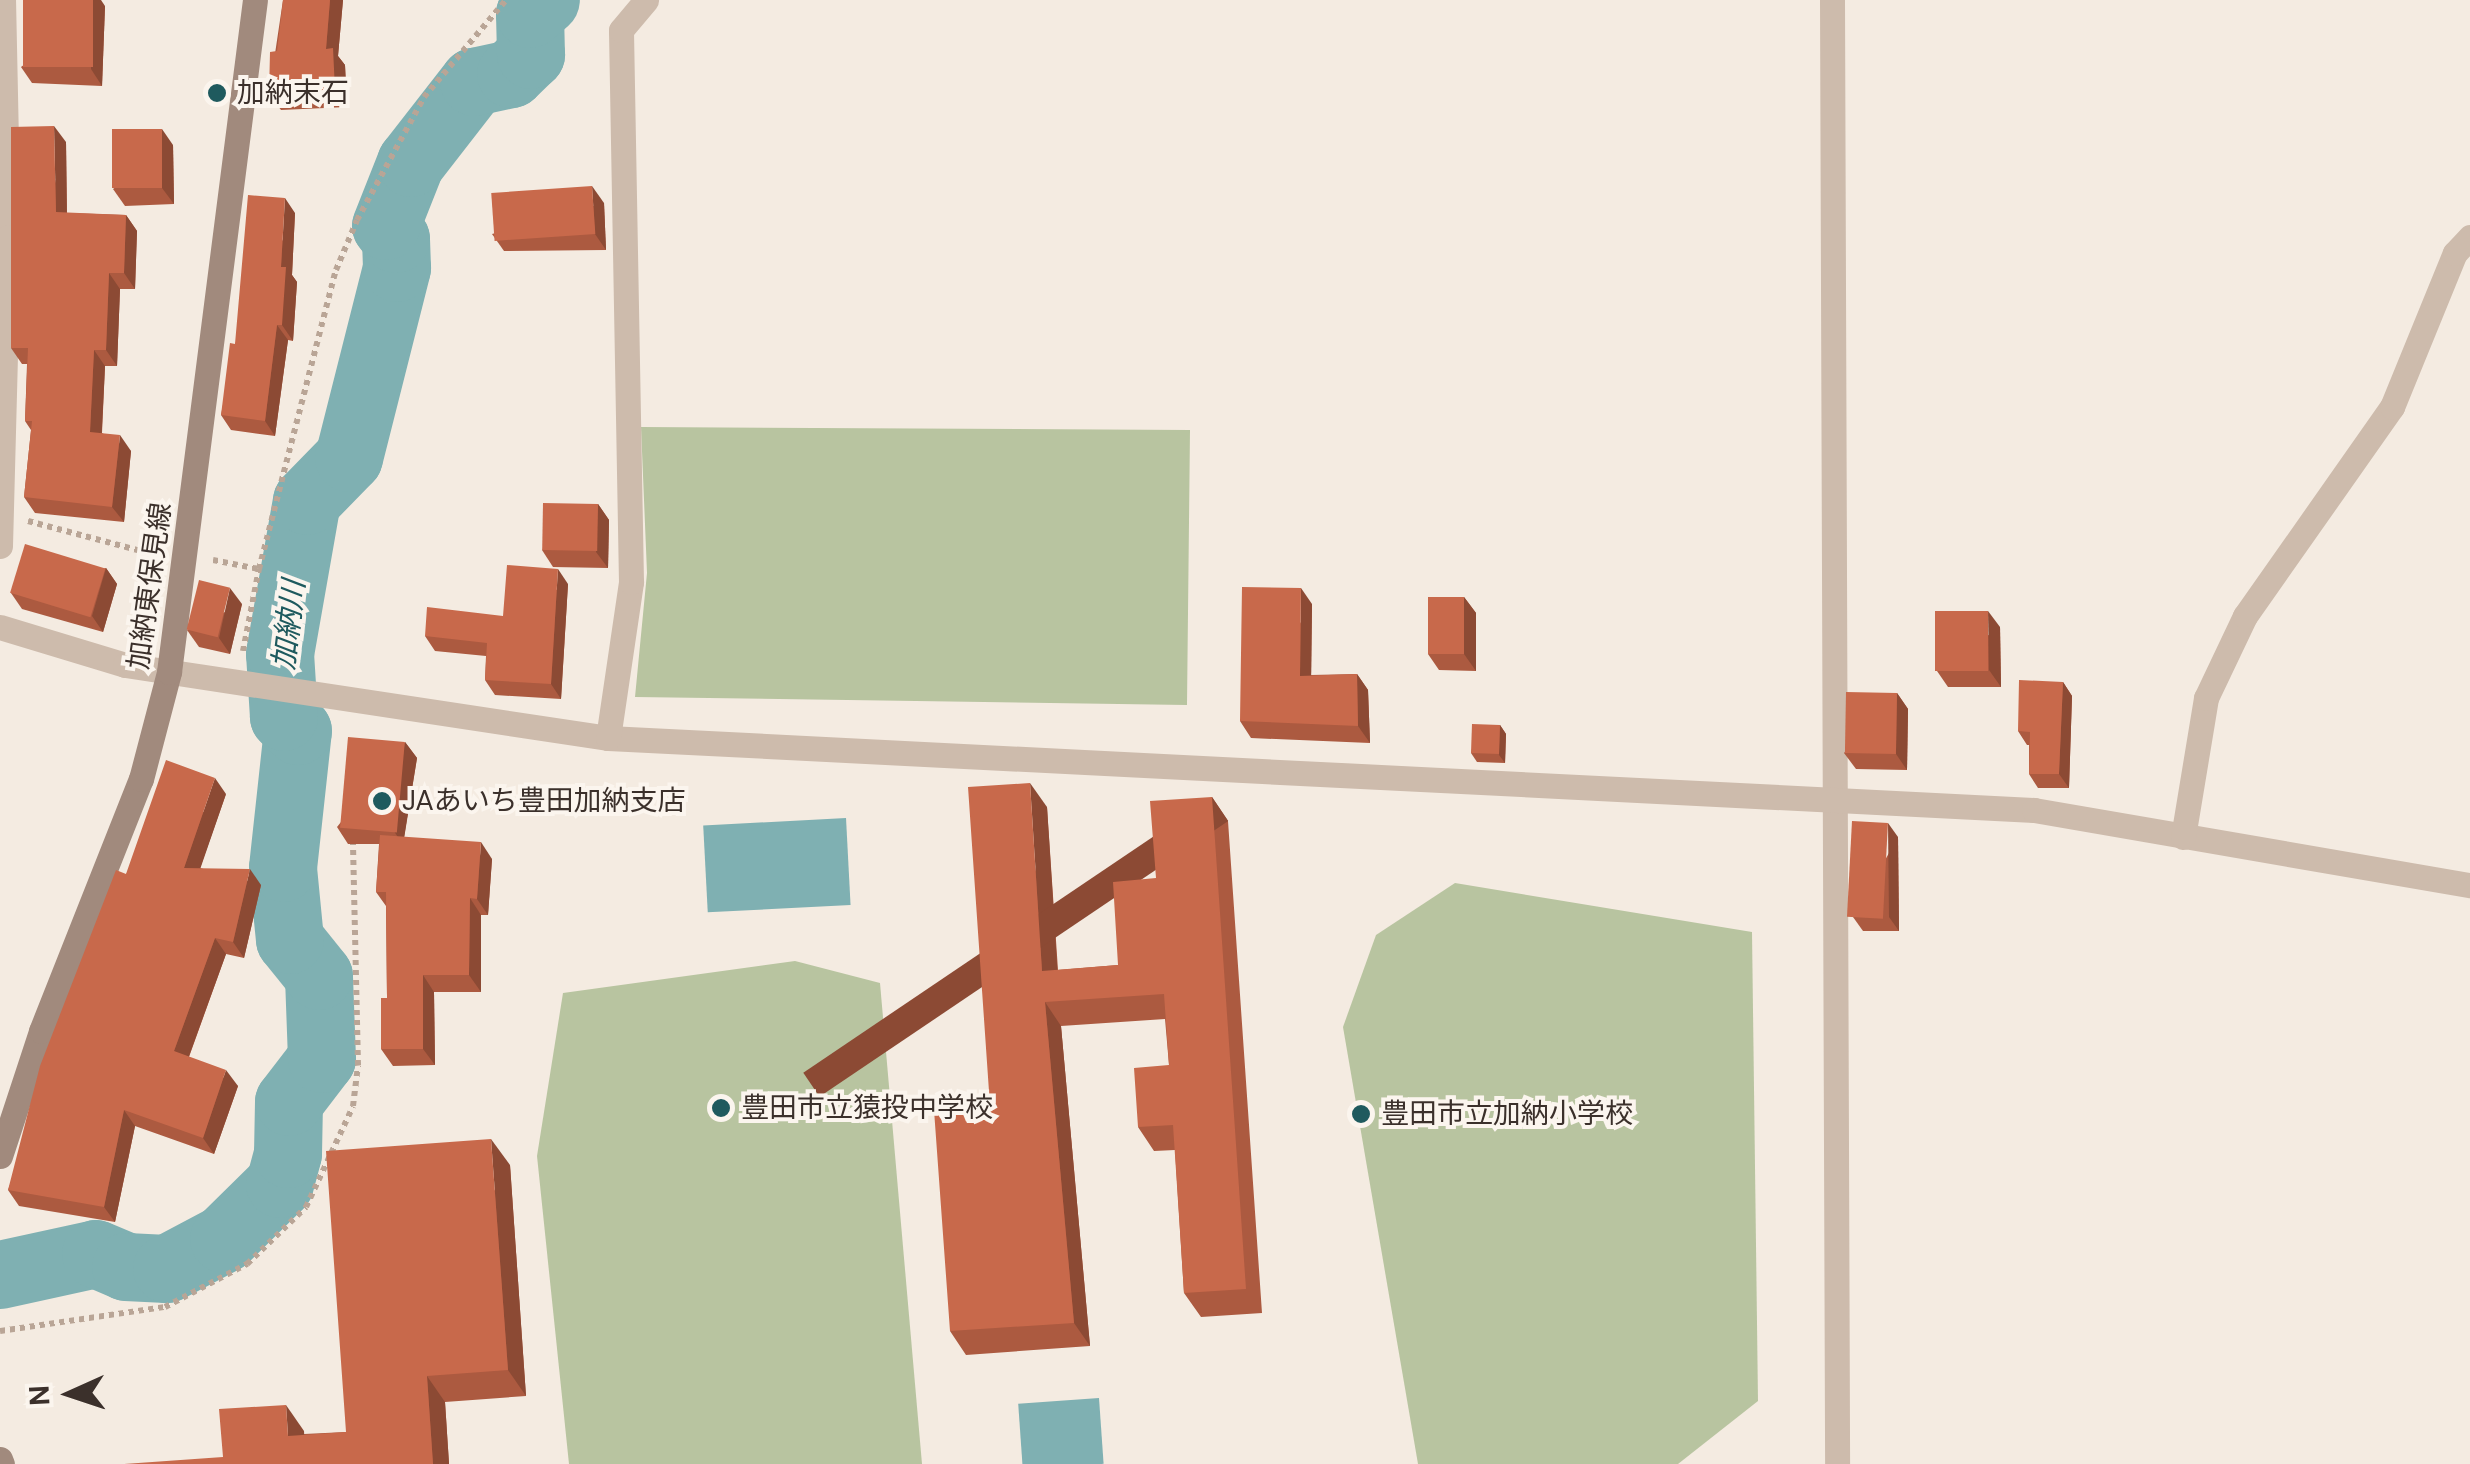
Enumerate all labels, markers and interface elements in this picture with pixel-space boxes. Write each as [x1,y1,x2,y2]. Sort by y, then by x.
place label: 加納末石 [237,76,349,110]
marker: 加納末石 [206,82,228,104]
street label: 加納東保見線 [122,500,178,672]
water label: 加納川 [266,578,312,672]
place label: JAあいち豊田加納支店 [402,784,686,818]
marker: JAあいち豊田加納支店 [371,790,393,812]
place label: 豊田市立猿投中学校 [741,1091,993,1125]
marker: 豊田市立猿投中学校 [710,1097,732,1119]
place label: 豊田市立加納小学校 [1381,1097,1633,1131]
marker: 豊田市立加納小学校 [1350,1103,1372,1125]
north arrow [20,1344,120,1444]
text: N [21,1384,59,1407]

